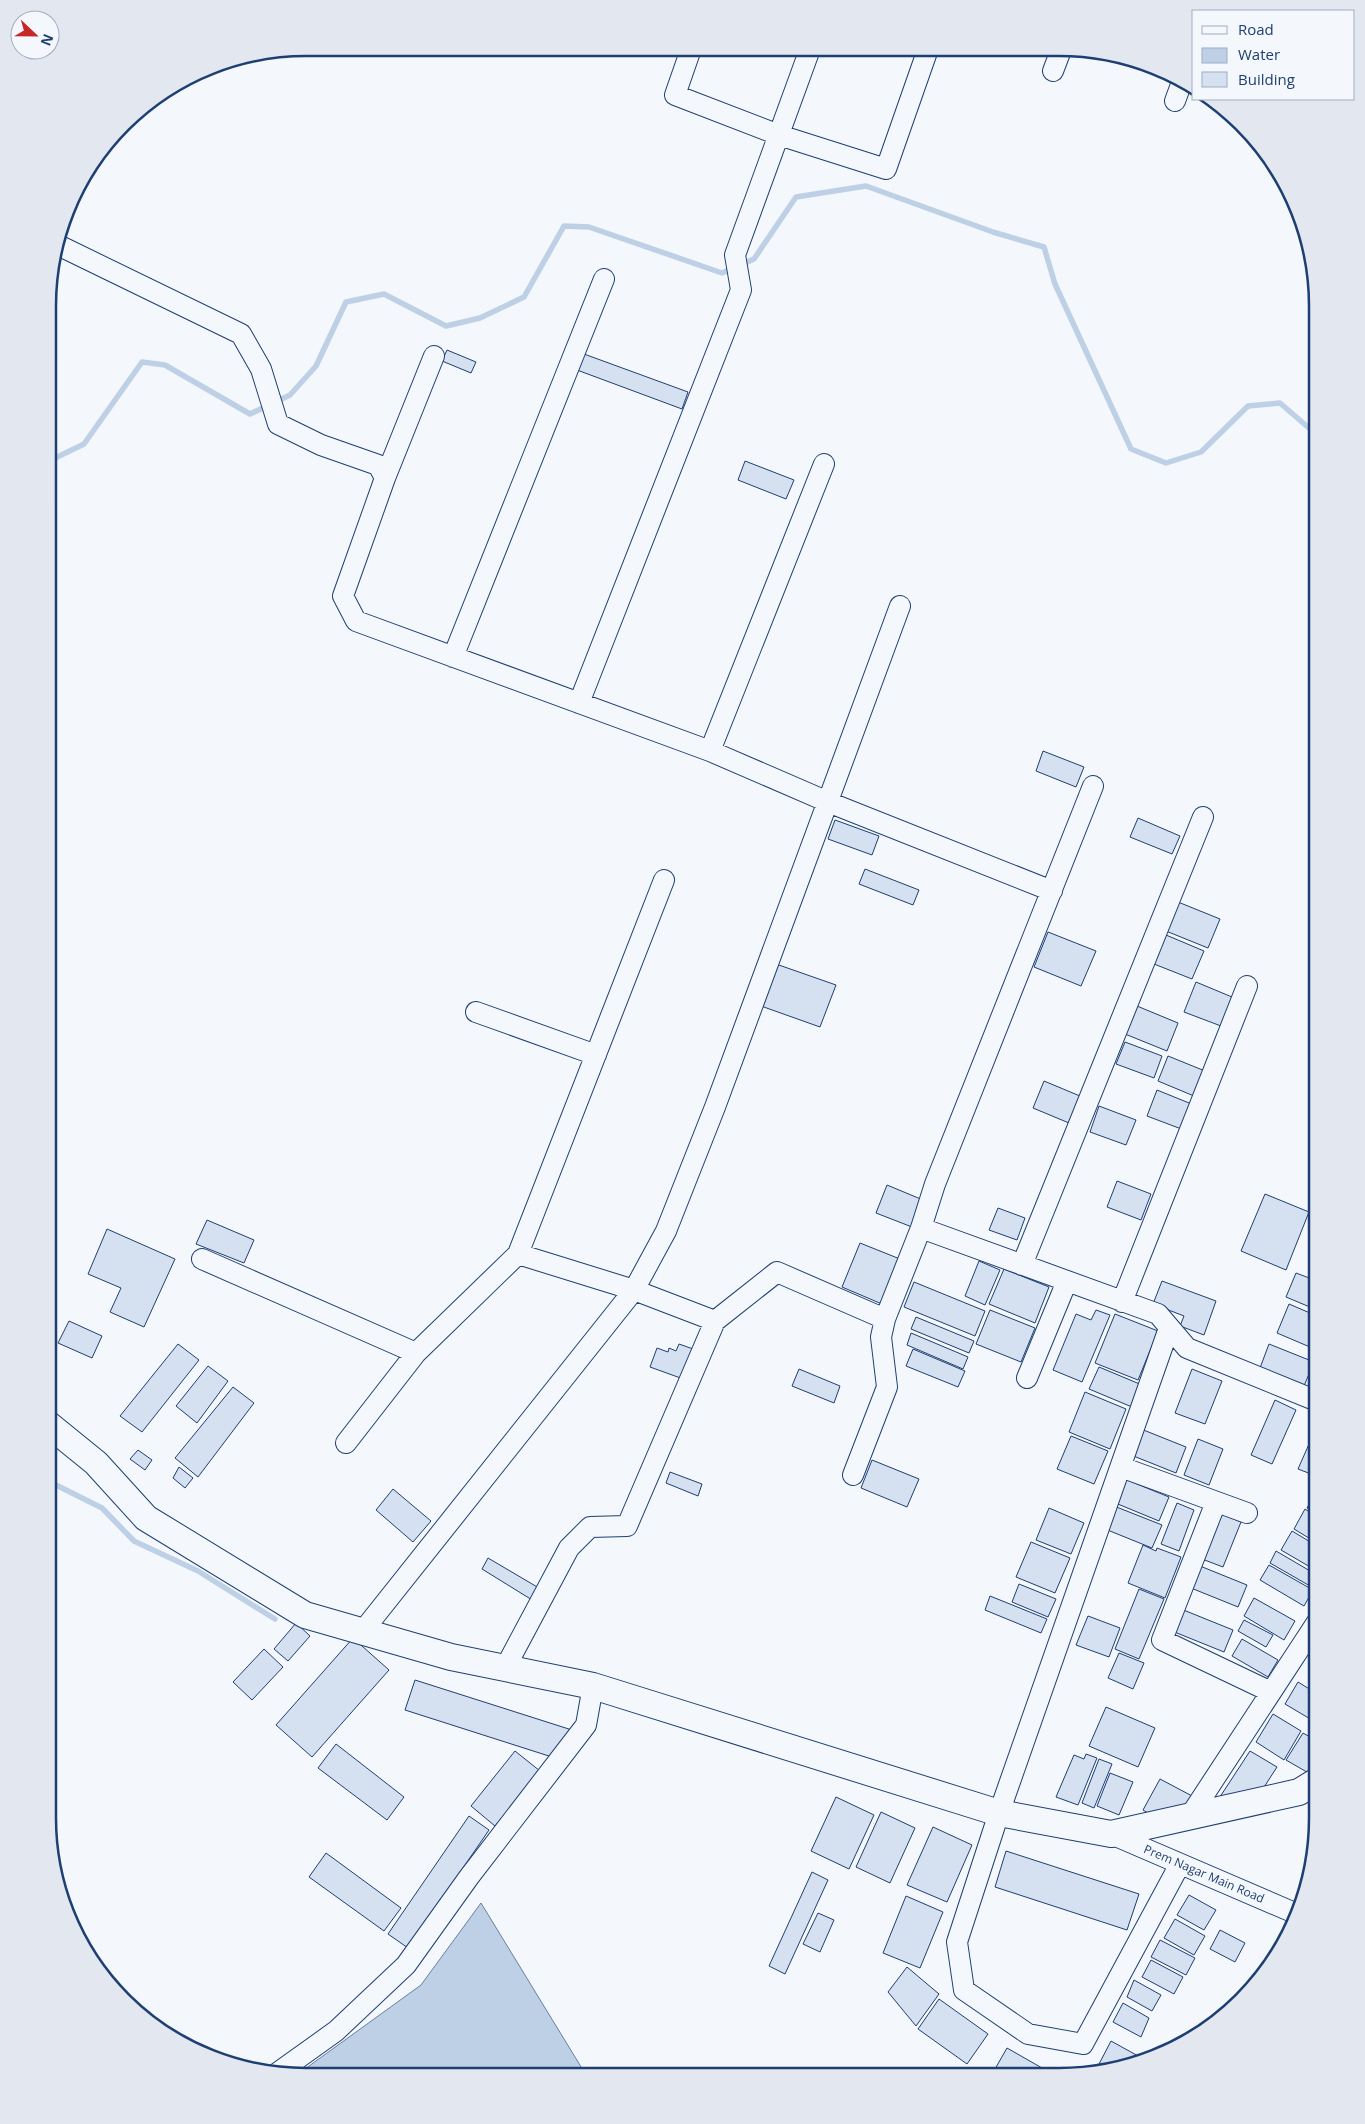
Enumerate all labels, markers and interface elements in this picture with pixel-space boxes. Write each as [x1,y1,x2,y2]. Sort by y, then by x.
north arrow [10,10,60,60]
legend [1192,10,1355,100]
text: Road [1238,19,1274,39]
text: N [37,31,58,49]
text: Water [1238,44,1280,64]
text: Building [1238,69,1295,89]
street label: Prem Nagar Main Road [1141,1840,1267,1907]

